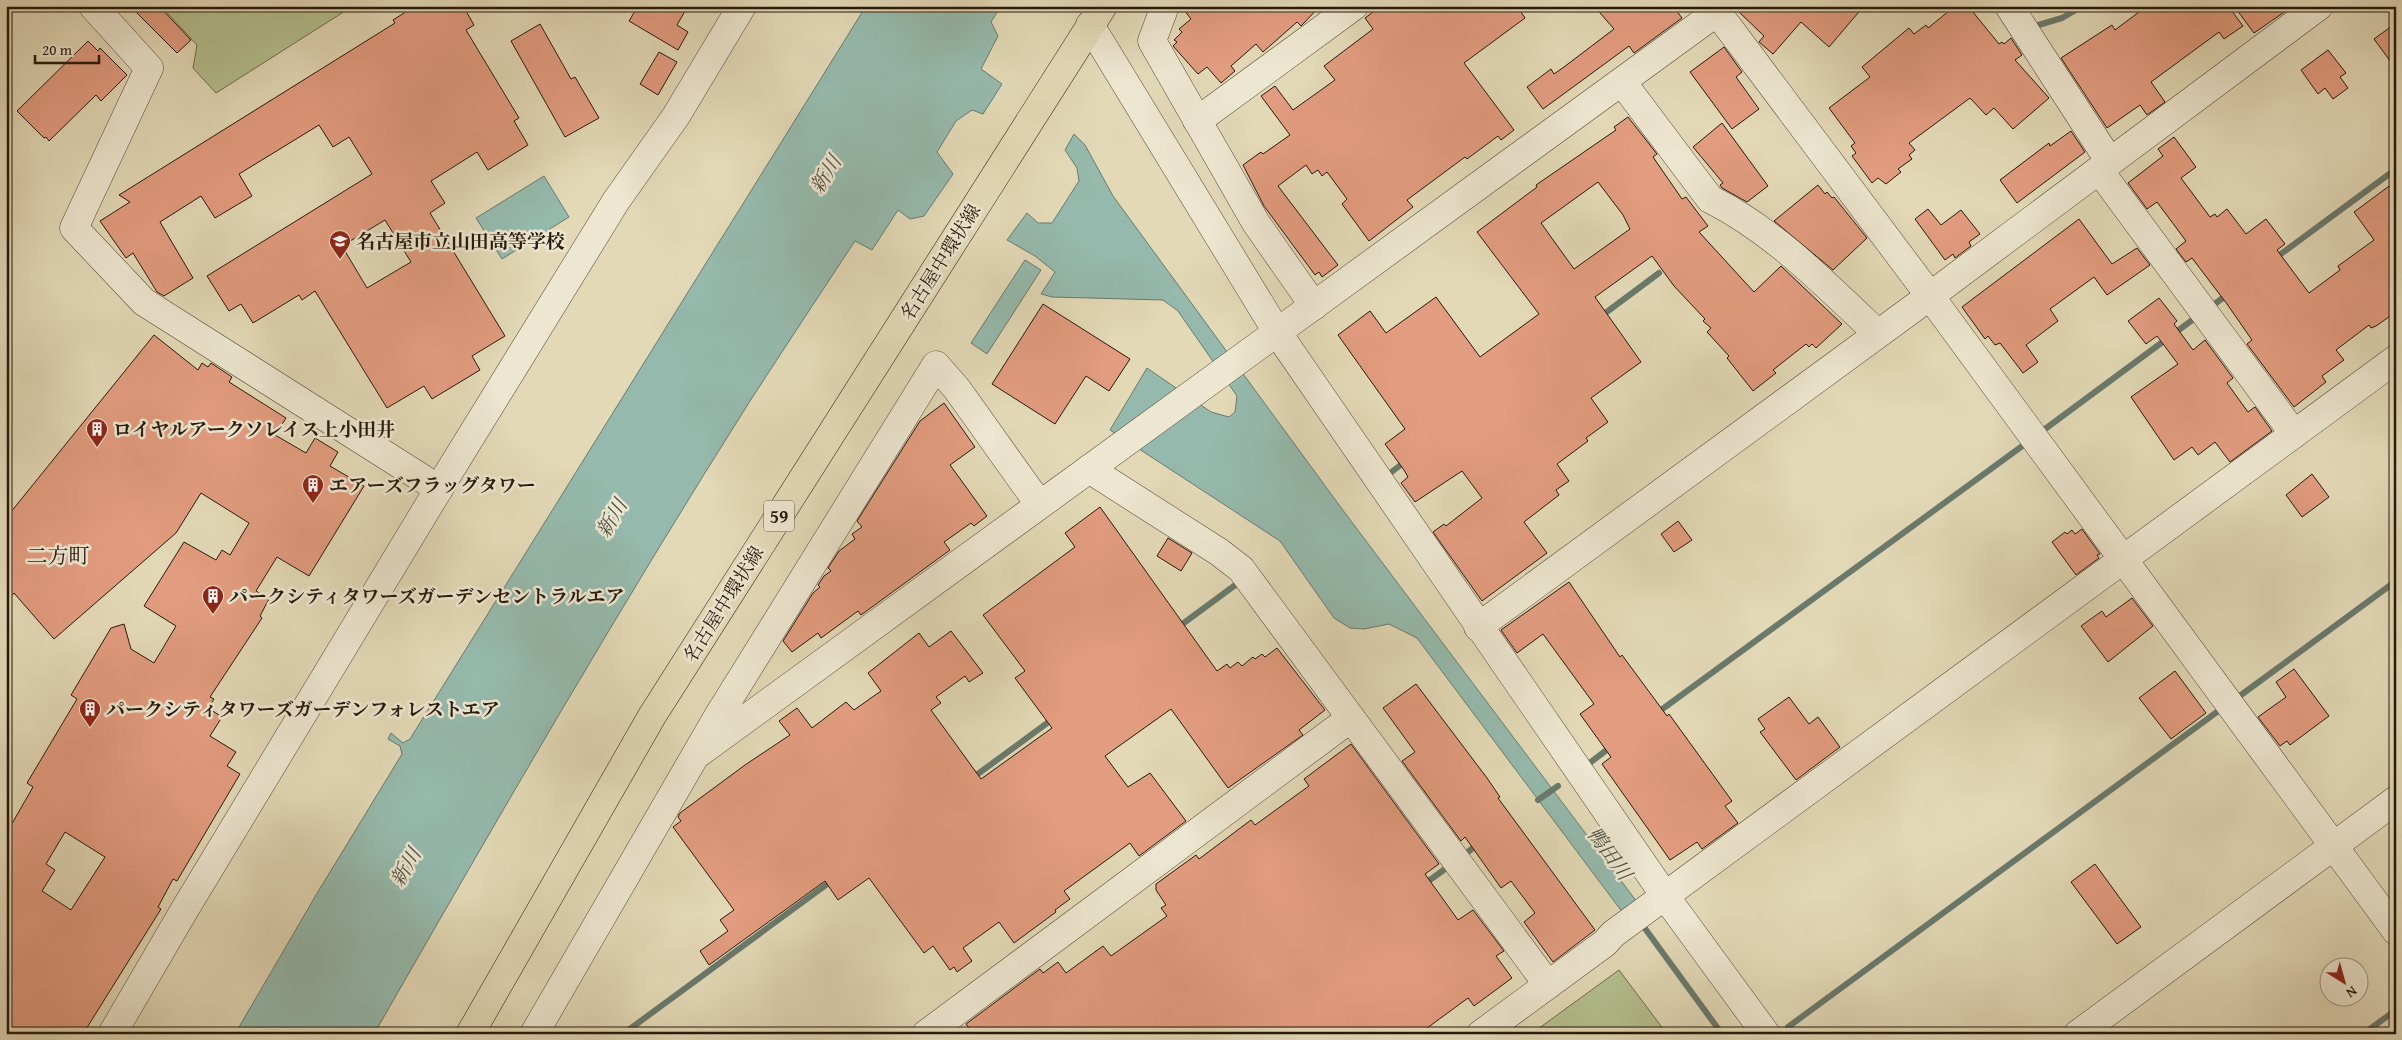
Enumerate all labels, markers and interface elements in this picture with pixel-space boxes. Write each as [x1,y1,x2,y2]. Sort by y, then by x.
scale bar [35,32,99,64]
text: 20 m [42,39,73,60]
water label: 新川 [802,148,849,199]
street label: 名古屋中環状線 [893,198,987,326]
place label: 名古屋市立山田高等学校 [356,227,565,255]
school or university icon: 名古屋市立山田高等学校 [328,229,352,260]
place label: ロイヤルアークソレイス上小田井 [113,415,396,443]
building icon: ロイヤルアークソレイス上小田井 [85,417,109,448]
place label: エアーズフラッグタワー [329,471,536,499]
building icon: エアーズフラッグタワー [301,473,325,504]
water label: 新川 [588,492,635,543]
road number: 59 [764,501,794,532]
district label: 二方町 [27,540,90,571]
street label: 名古屋中環状線 [676,540,770,668]
place label: パークシティタワーズガーデンセントラルエア [229,582,625,610]
building icon: パークシティタワーズガーデンセントラルエア [201,584,225,615]
place label: パークシティタワーズガーデンフォレストエア [106,695,500,723]
building icon: パークシティタワーズガーデンフォレストエア [78,697,102,728]
water label: 鴨田川 [1581,820,1641,887]
water label: 新川 [382,841,429,892]
north arrow [2320,958,2370,1008]
text: N [2342,982,2362,1004]

